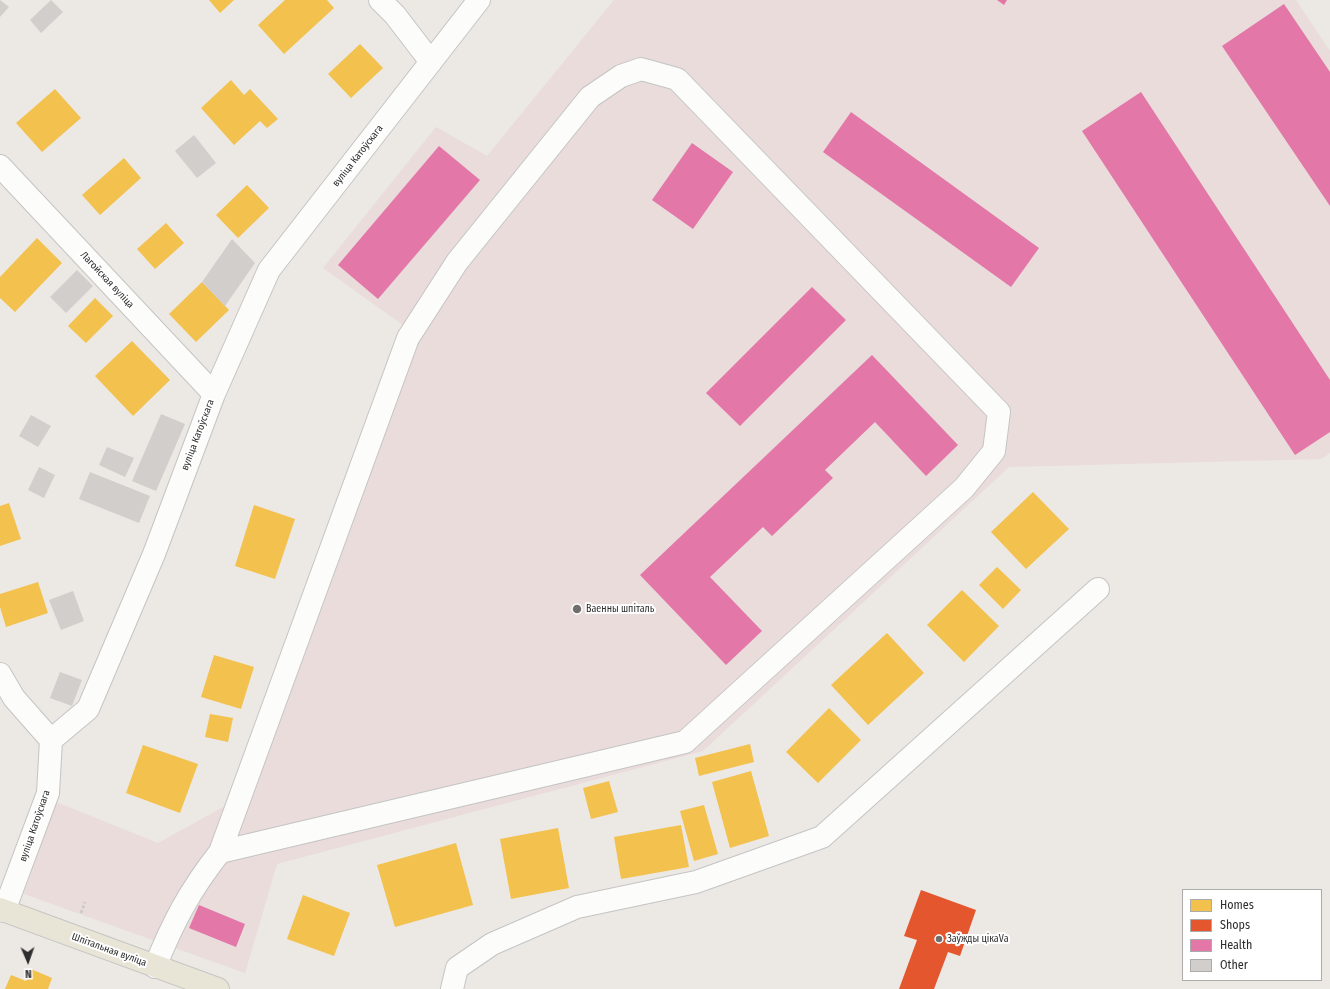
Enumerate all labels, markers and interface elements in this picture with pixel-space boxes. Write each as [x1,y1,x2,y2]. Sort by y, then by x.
street label: вуліца Катоўскага [330,123,386,189]
street label: Лагойская вуліца [78,249,136,311]
street label: вуліца Катоўскага [179,398,217,472]
marker: Ваенны шпіталь [571,603,583,615]
place label: Ваенны шпіталь [586,603,654,615]
street label: вуліца Катоўскага [17,789,53,863]
legend [1182,889,1322,981]
text: Homes [1220,898,1254,912]
text: Shops [1220,918,1250,932]
street label: Шпітальная вуліца [70,931,148,969]
place label: Заўжды цікаVа [947,933,1009,945]
marker: Заўжды цікаVа [934,934,944,944]
text: Health [1220,938,1252,952]
north arrow [8,941,48,981]
text: Other [1220,958,1248,972]
text: N [25,967,32,980]

